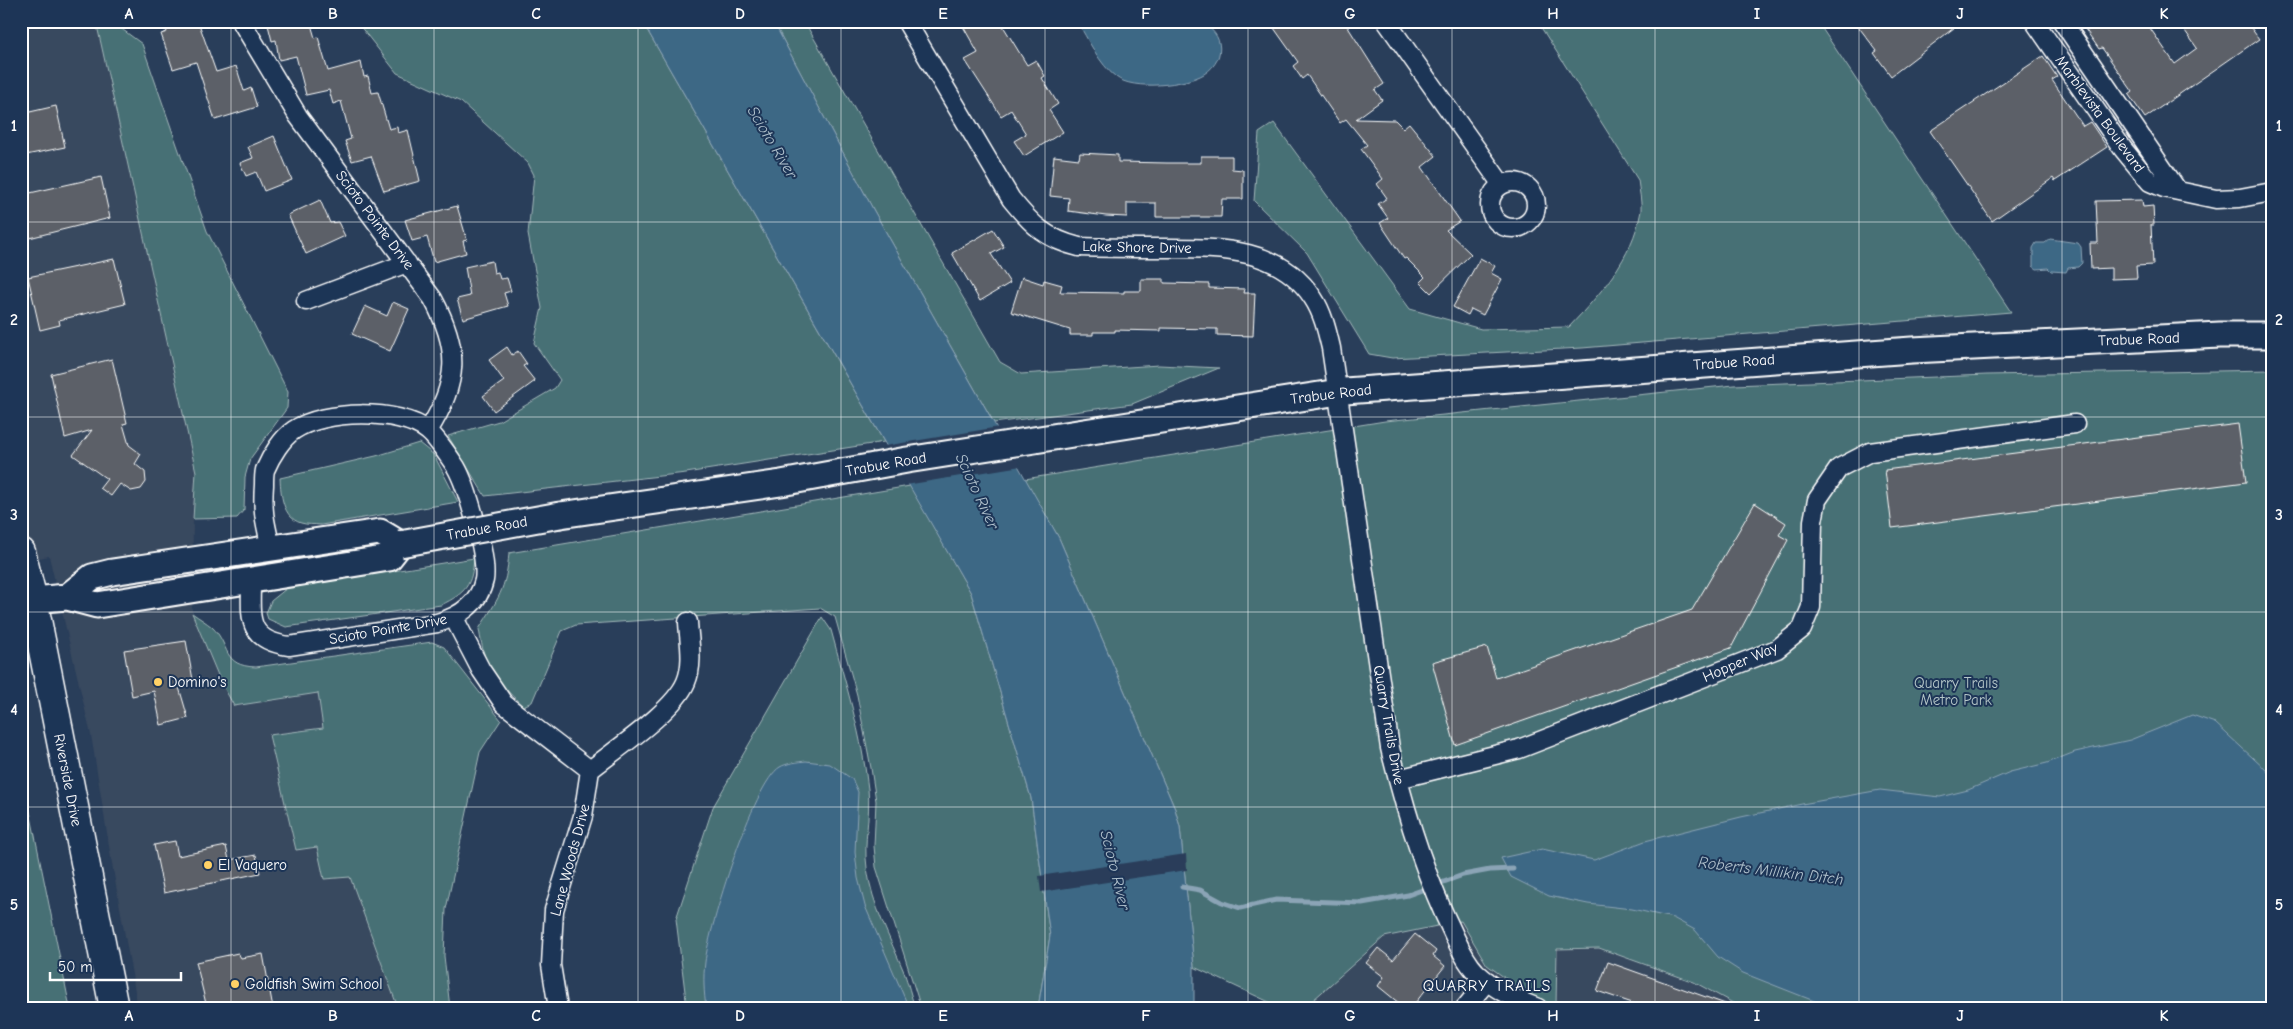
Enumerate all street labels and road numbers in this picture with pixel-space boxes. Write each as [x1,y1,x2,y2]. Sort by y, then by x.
street label: Marblevista Boulevard [2051,52,2149,176]
street label: Scioto Pointe Drive [332,167,418,274]
street label: Lake Shore Drive [1082,237,1192,257]
street label: Trabue Road [2098,329,2180,349]
street label: Trabue Road [1693,350,1775,374]
street label: Trabue Road [1289,380,1373,408]
street label: Trabue Road [844,448,928,480]
street label: Trabue Road [445,512,529,544]
street label: Scioto Pointe Drive [328,610,449,648]
street label: Hopper Way [1700,638,1780,686]
street label: Quarry Trails Drive [1370,664,1408,787]
street label: Riverside Drive [50,732,86,828]
street label: Lane Woods Drive [546,801,594,918]

